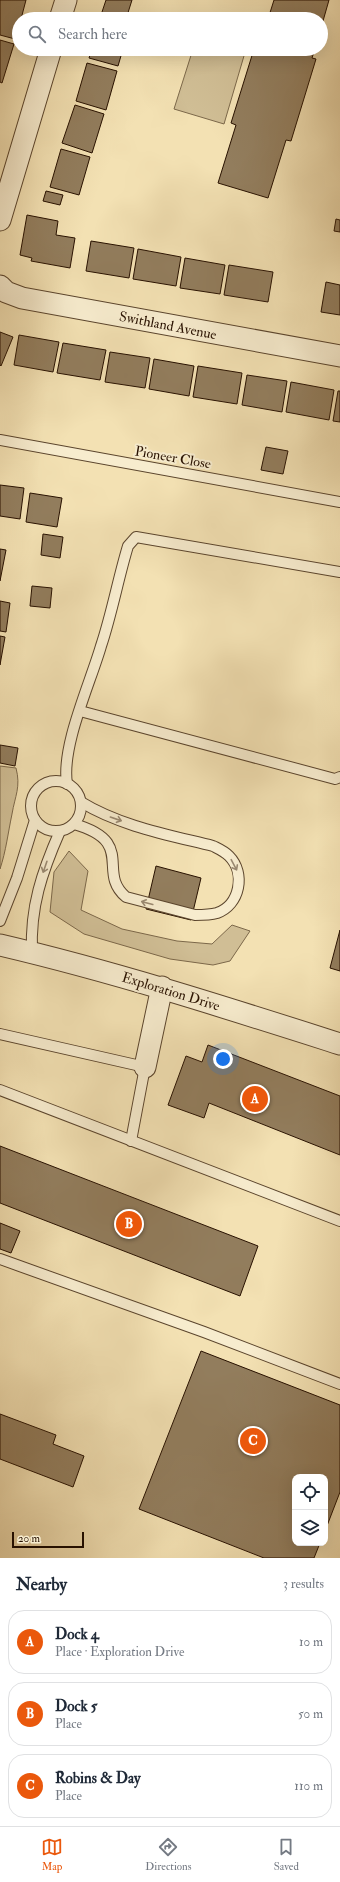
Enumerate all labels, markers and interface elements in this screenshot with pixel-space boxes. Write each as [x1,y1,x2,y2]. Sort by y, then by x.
search box [12,12,328,56]
icon: search [26,23,48,45]
text: Search here [58,25,127,44]
street label: Swithland Avenue [118,308,218,343]
street label: Pioneer Close [134,442,212,473]
one-way arrow [110,815,122,823]
one-way arrow [231,858,239,870]
one-way arrow [40,860,48,872]
one-way arrow [141,898,154,906]
street label: Exploration Drive [119,968,222,1015]
your location [213,1049,233,1069]
pin: A [242,1084,268,1114]
pin: B [116,1209,142,1239]
pin: C [240,1426,266,1456]
map controls [292,1474,328,1546]
button: locate [292,1474,328,1510]
button: layers [292,1510,328,1546]
scale bar [12,1530,84,1549]
text: 20 m [18,1532,40,1545]
text: Nearby [16,1574,67,1595]
text: 3 results [283,1576,324,1592]
text: Dock 4 [55,1625,99,1644]
text: A [26,1634,34,1650]
text: 10 m [299,1634,323,1650]
text: Place · Exploration Drive [55,1644,184,1660]
text: Dock 5 [55,1697,97,1716]
text: B [26,1706,34,1722]
text: 50 m [298,1706,323,1722]
text: Place [55,1716,82,1732]
text: Robins & Day [55,1769,141,1788]
text: C [25,1778,35,1794]
text: 110 m [294,1778,323,1794]
text: Place [55,1788,82,1804]
tab: Map [41,1836,63,1873]
tab: Directions [145,1836,192,1873]
tab: Saved [274,1836,299,1873]

